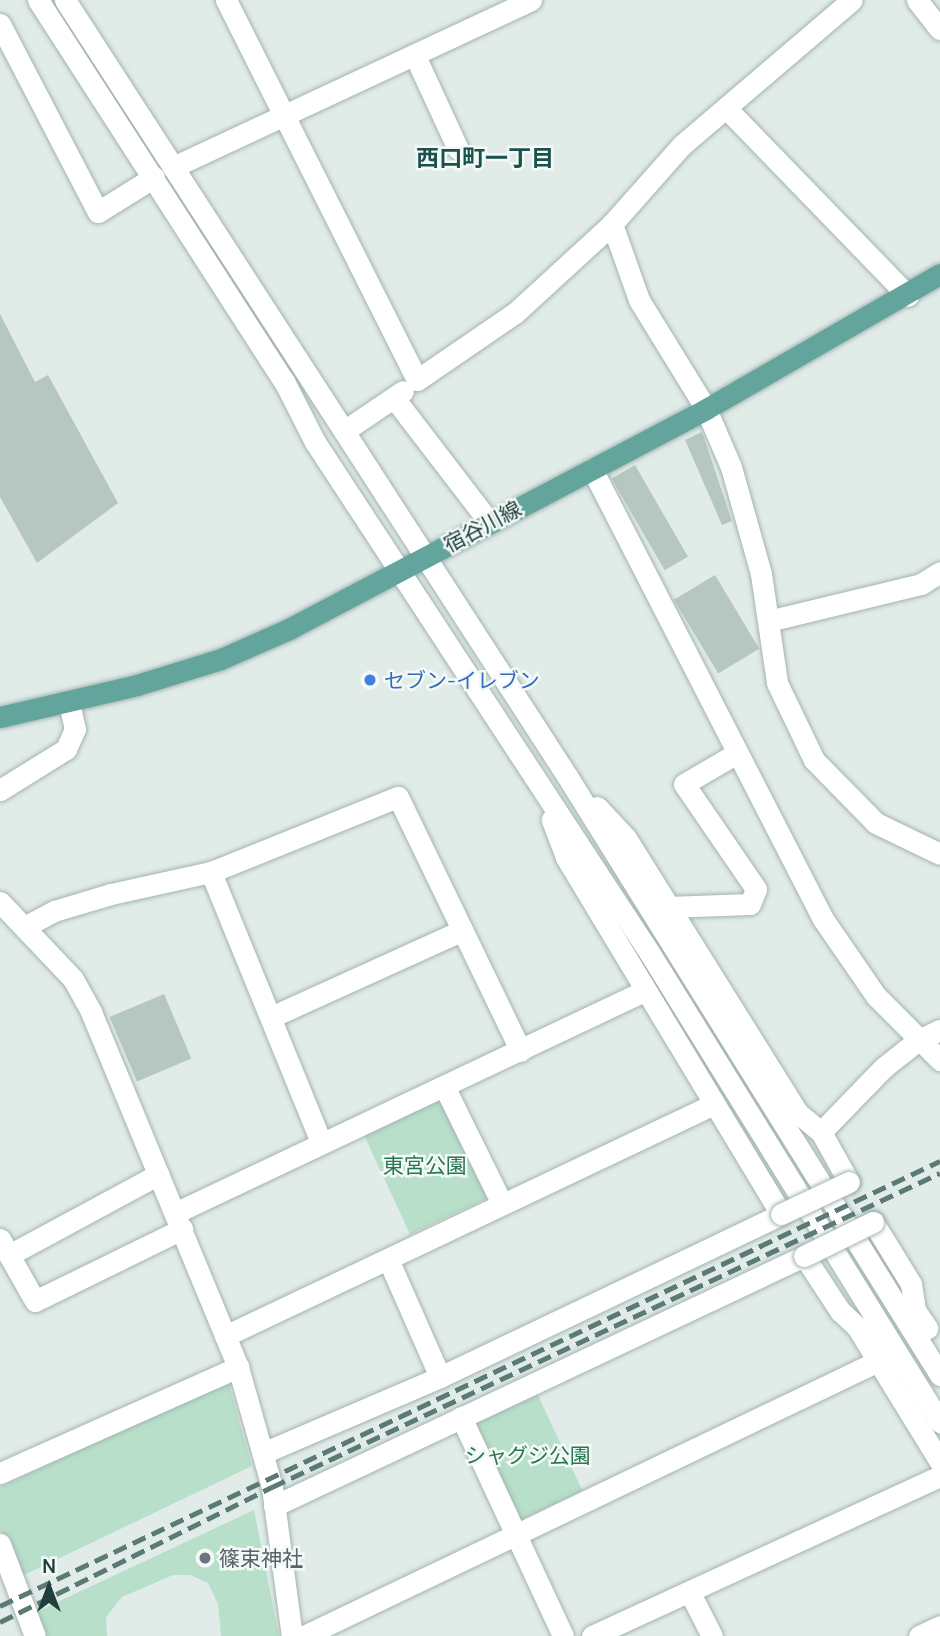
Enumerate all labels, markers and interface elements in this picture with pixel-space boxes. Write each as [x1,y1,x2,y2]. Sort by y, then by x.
district label: 西口町一丁目 [416,143,554,171]
street label: 宿谷川線 [439,495,525,557]
place label: セブン-イレブン [384,667,540,693]
marker: セブン-イレブン [362,672,378,688]
park label: 東宮公園 [383,1152,467,1178]
park label: シャグジ公園 [465,1442,591,1468]
place label: 篠束神社 [219,1545,303,1571]
marker: 篠束神社 [197,1550,213,1566]
north arrow [14,1552,84,1622]
text: N [42,1553,56,1579]

